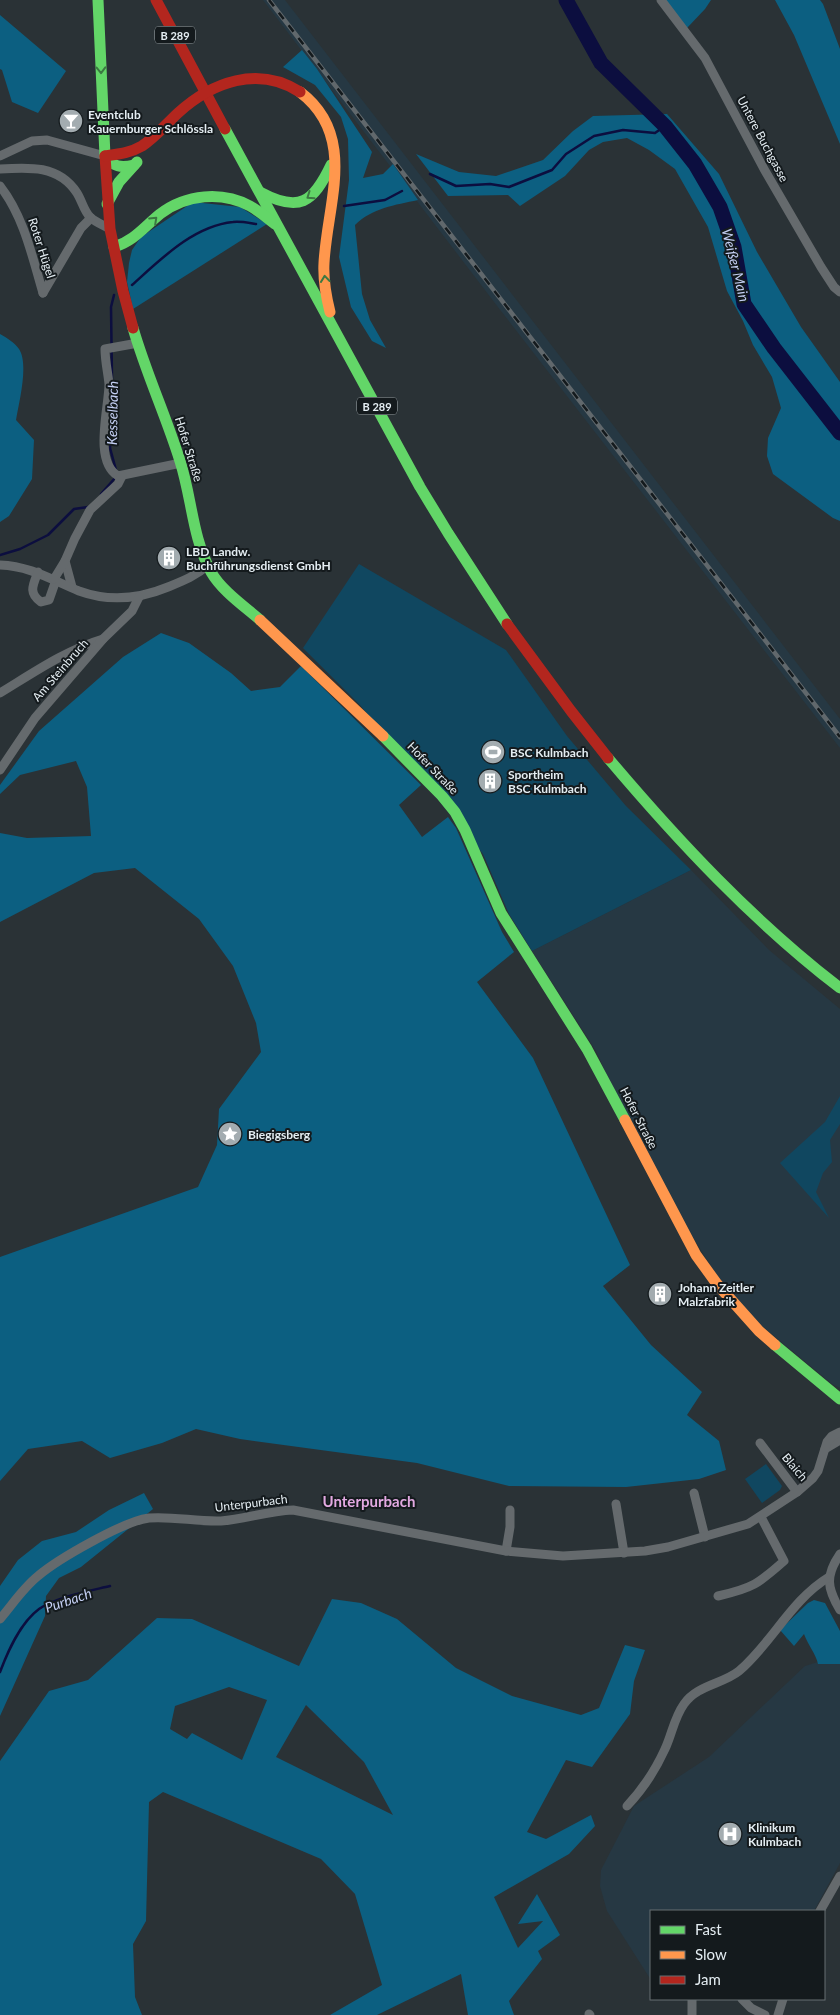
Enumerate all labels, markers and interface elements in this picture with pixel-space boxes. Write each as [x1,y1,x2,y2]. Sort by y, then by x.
road number: B 289 [155,26,195,44]
one-way arrow [96,67,106,75]
street label: Untere Buchgasse [734,94,792,184]
place label: Eventclub Kauernburger Schlössla [88,107,213,136]
bar icon: Eventclub Kauernburger Schlössla [58,108,84,134]
one-way arrow [306,190,316,199]
street label: Roter Hügel [25,216,59,280]
one-way arrow [148,217,157,226]
water label: Weißer Main [719,227,753,303]
one-way arrow [320,274,331,282]
water label: Kesselbach [103,381,121,445]
road number: B 289 [357,398,397,414]
street label: Hofer Straße [172,415,206,483]
place label: LBD Landw. Buchführungsdienst GmbH [186,544,331,573]
building icon: LBD Landw. Buchführungsdienst GmbH [156,545,182,571]
street label: Am Steinbruch [29,636,91,704]
street label: Hofer Straße [404,739,462,797]
sports icon: BSC Kulmbach [480,739,506,765]
place label: BSC Kulmbach [510,745,589,760]
place label: Sportheim BSC Kulmbach [508,767,587,796]
building icon: Sportheim BSC Kulmbach [477,768,503,794]
street label: Hofer Straße [617,1085,661,1151]
place icon: Biegigsberg [217,1121,243,1147]
place label: Biegigsberg [248,1127,311,1142]
place label: Johann Zeitler Malzfabrik [678,1280,754,1309]
building icon: Johann Zeitler Malzfabrik [647,1281,673,1307]
street label: Blaich [779,1450,811,1484]
street label: Unterpurbach [214,1491,288,1515]
district label: Unterpurbach [323,1492,415,1510]
water label: Purbach [42,1584,94,1616]
place label: Klinikum Kulmbach [748,1820,801,1849]
hospital icon: Klinikum Kulmbach [717,1821,743,1847]
legend [650,1910,825,2000]
text: Fast [695,1920,722,1938]
text: Slow [695,1945,727,1963]
text: Jam [695,1970,721,1988]

